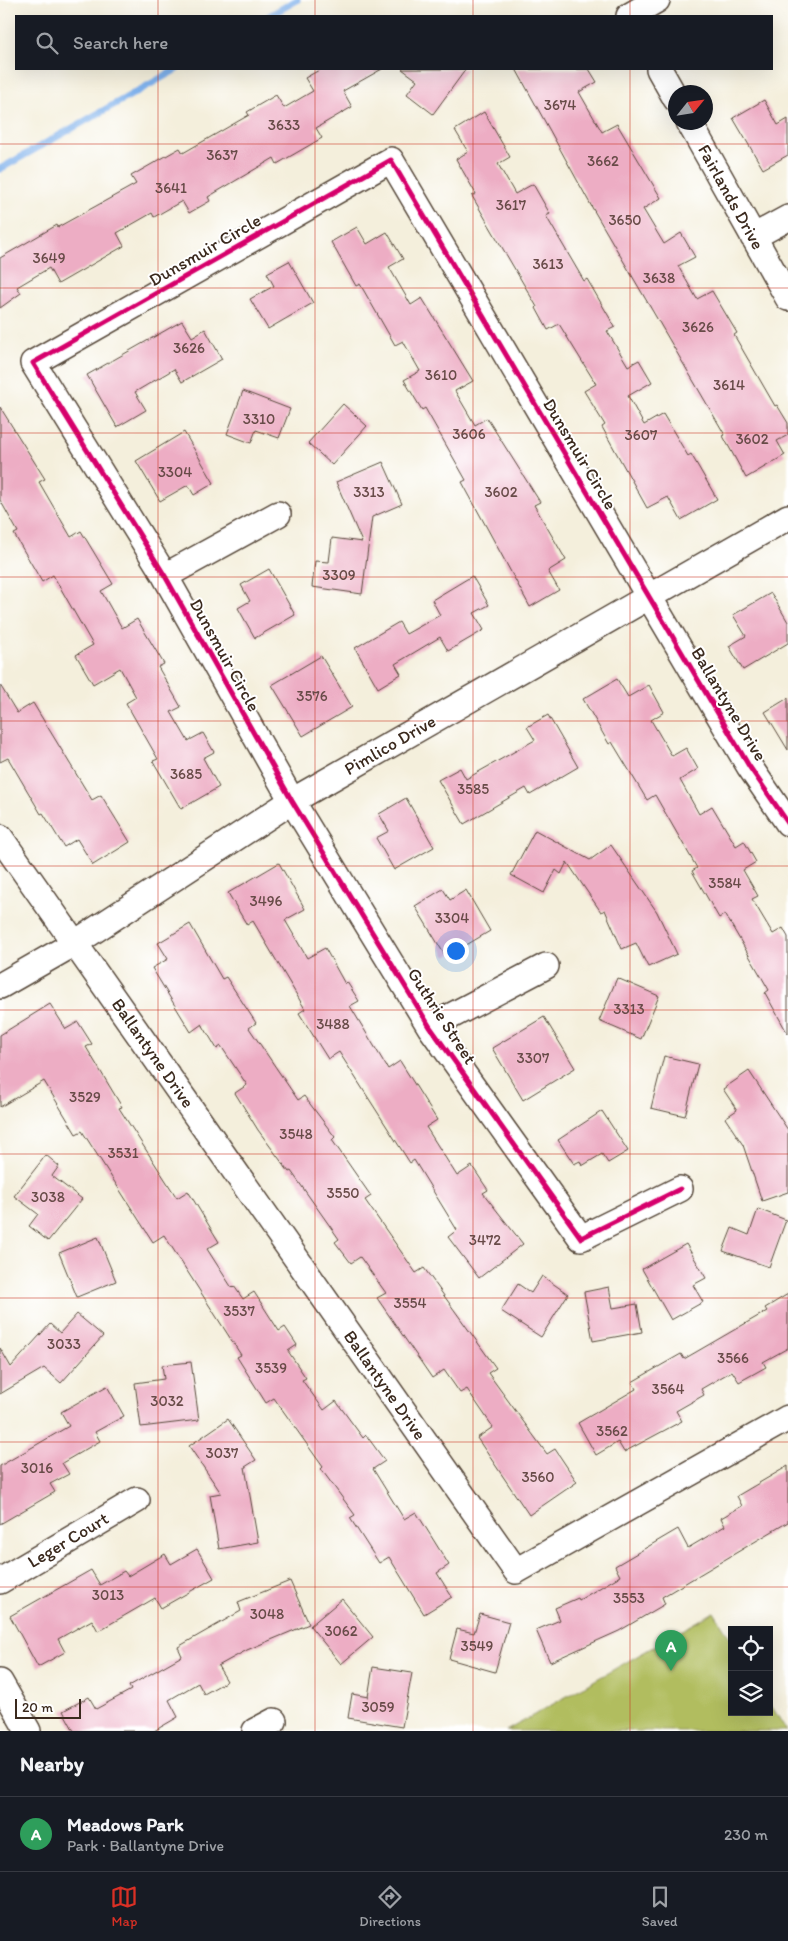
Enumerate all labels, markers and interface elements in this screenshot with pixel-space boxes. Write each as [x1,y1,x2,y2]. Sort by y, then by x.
search box [15,15,773,70]
icon: search [33,29,61,57]
text: Search here [73,31,168,54]
north arrow [668,85,713,130]
house number: 3674 [544,96,576,114]
house number: 3633 [268,116,300,134]
street label: Fairlands Drive [693,141,769,253]
house number: 3637 [206,146,238,164]
house number: 3662 [587,152,619,170]
house number: 3641 [155,179,187,197]
house number: 3617 [496,196,527,214]
street label: Dunsmuir Circle [145,209,265,291]
house number: 3650 [608,211,642,229]
house number: 3649 [33,249,66,267]
house number: 3613 [532,255,564,273]
house number: 3638 [643,269,675,287]
house number: 3626 [682,318,714,336]
house number: 3626 [173,339,205,357]
house number: 3610 [425,366,457,384]
house number: 3614 [713,376,745,394]
street label: Dunsmuir Circle [538,394,622,514]
house number: 3310 [243,410,275,428]
house number: 3606 [452,425,486,443]
house number: 3607 [625,426,658,444]
house number: 3602 [735,430,769,448]
house number: 3304 [158,463,192,481]
house number: 3313 [353,483,385,501]
house number: 3602 [484,483,518,501]
house number: 3309 [322,566,356,584]
street label: Dunsmuir Circle [185,595,265,715]
street label: Ballantyne Drive [686,643,772,765]
house number: 3576 [296,687,328,705]
street label: Pimlico Drive [340,710,440,780]
house number: 3685 [170,765,202,783]
house number: 3585 [457,780,489,798]
house number: 3584 [708,874,742,892]
house number: 3496 [250,892,283,910]
house number: 3304 [435,909,469,927]
your location [443,938,469,964]
street label: Guthrie Street [403,964,481,1068]
street label: Ballantyne Drive [107,994,199,1112]
house number: 3313 [613,1000,645,1018]
house number: 3488 [316,1015,350,1033]
house number: 3307 [516,1049,550,1067]
house number: 3529 [69,1088,101,1106]
house number: 3548 [279,1125,313,1143]
house number: 3531 [107,1144,139,1162]
house number: 3550 [326,1184,360,1202]
house number: 3038 [31,1188,65,1206]
house number: 3472 [469,1231,501,1249]
house number: 3554 [394,1294,426,1312]
house number: 3537 [223,1302,255,1320]
street label: Ballantyne Drive [339,1326,431,1444]
house number: 3033 [47,1335,81,1353]
house number: 3566 [717,1349,749,1367]
house number: 3539 [255,1359,287,1377]
house number: 3564 [651,1380,685,1398]
house number: 3032 [150,1392,184,1410]
house number: 3562 [596,1422,628,1440]
house number: 3037 [205,1444,239,1462]
house number: 3016 [21,1459,53,1477]
house number: 3560 [521,1468,555,1486]
street label: Leger Court [23,1507,113,1573]
house number: 3013 [92,1586,124,1604]
house number: 3553 [613,1589,645,1607]
house number: 3048 [250,1605,284,1623]
house number: 3062 [324,1622,358,1640]
map controls [728,1626,773,1716]
button: locate [728,1626,773,1671]
pin: A [655,1630,687,1671]
house number: 3549 [461,1637,494,1655]
button: layers [728,1671,773,1716]
scale bar [15,1696,81,1719]
house number: 3059 [361,1698,395,1716]
text: 20 m [22,1699,53,1716]
text: Nearby [20,1751,84,1776]
text: Meadows Park [67,1813,184,1836]
text: A [31,1825,41,1844]
text: 230 m [724,1825,768,1844]
text: Park · Ballantyne Drive [67,1836,224,1855]
tab: Map [110,1883,138,1930]
tab: Directions [359,1883,421,1930]
tab: Saved [642,1883,678,1930]

